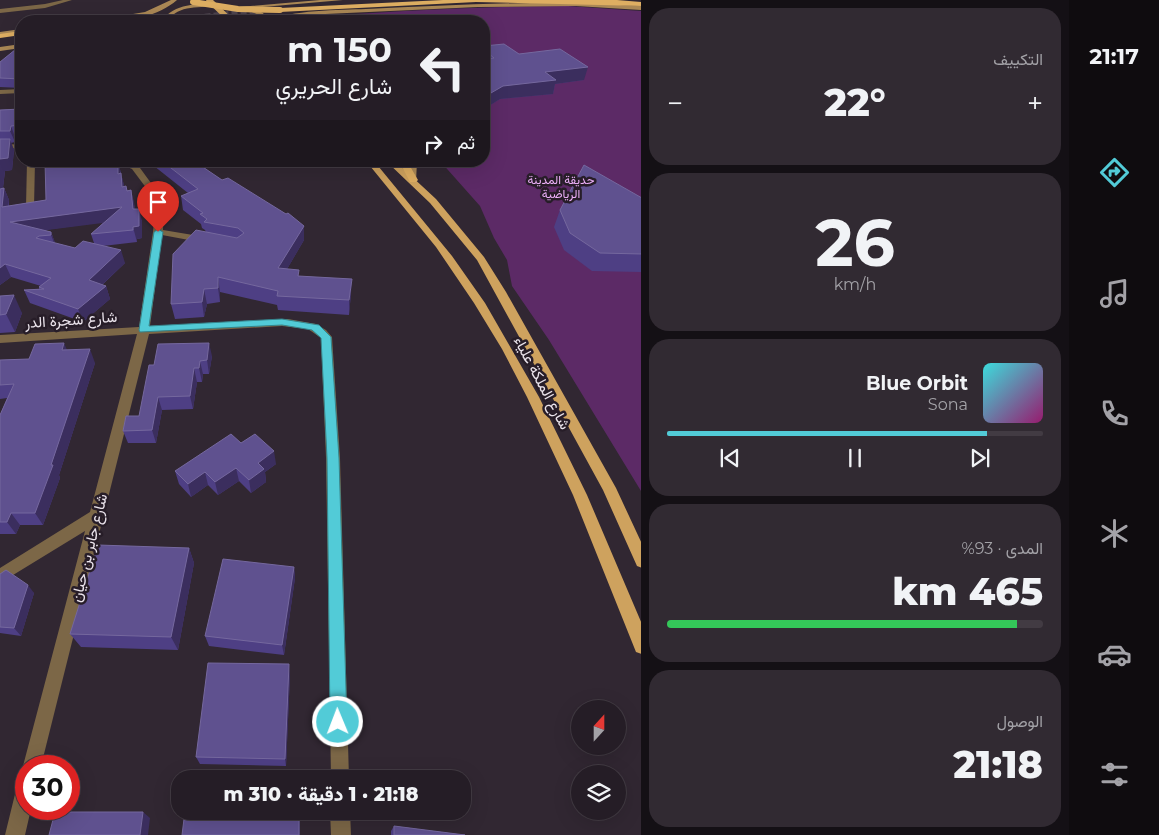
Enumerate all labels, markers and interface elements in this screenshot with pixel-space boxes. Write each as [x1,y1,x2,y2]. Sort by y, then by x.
text: 150 m [287,28,392,71]
icon: left [410,35,475,100]
text: 21:17 [1089,43,1139,70]
text: التكييف [993,50,1043,69]
text: شارع الحريري [275,73,392,100]
text: 22° [824,79,886,126]
text: − [667,86,683,120]
text: + [1027,86,1043,120]
icon: right [419,130,447,158]
text: ثم [457,131,475,154]
icon: directions [1097,155,1132,190]
park label: حديقة المدينة الرياضية [528,172,595,202]
pin [137,181,179,232]
icon: arrive [144,188,172,216]
text: 26 [815,203,895,282]
text: km/h [834,275,876,294]
icon: music [1097,276,1132,311]
street label: شارع شجرة الدر [23,307,118,334]
street label: شارع الملكة علياء [508,333,575,434]
text: Blue Orbit [866,372,968,395]
text: Sona [928,395,968,414]
icon: phone [1097,396,1132,431]
icon: previous [716,444,744,472]
icon: pause [841,444,869,472]
icon: next [966,444,994,472]
street label: شارع جابر بن حيان [66,492,113,604]
icon: climate [1097,516,1132,551]
text: المدى · 93% [961,539,1043,558]
text: 465 km [892,568,1043,615]
icon: car [1097,637,1132,672]
position arrow [311,695,363,747]
north arrow [571,700,626,755]
map controls [571,700,626,820]
text: الوصول [997,712,1043,731]
text: 21:18 [953,741,1043,788]
speed limit sign: 30 [15,755,80,820]
icon: filters [1097,757,1132,792]
button: layers [571,765,626,820]
text: 21:18 · 1 دقيقة · 310 m [223,783,419,806]

